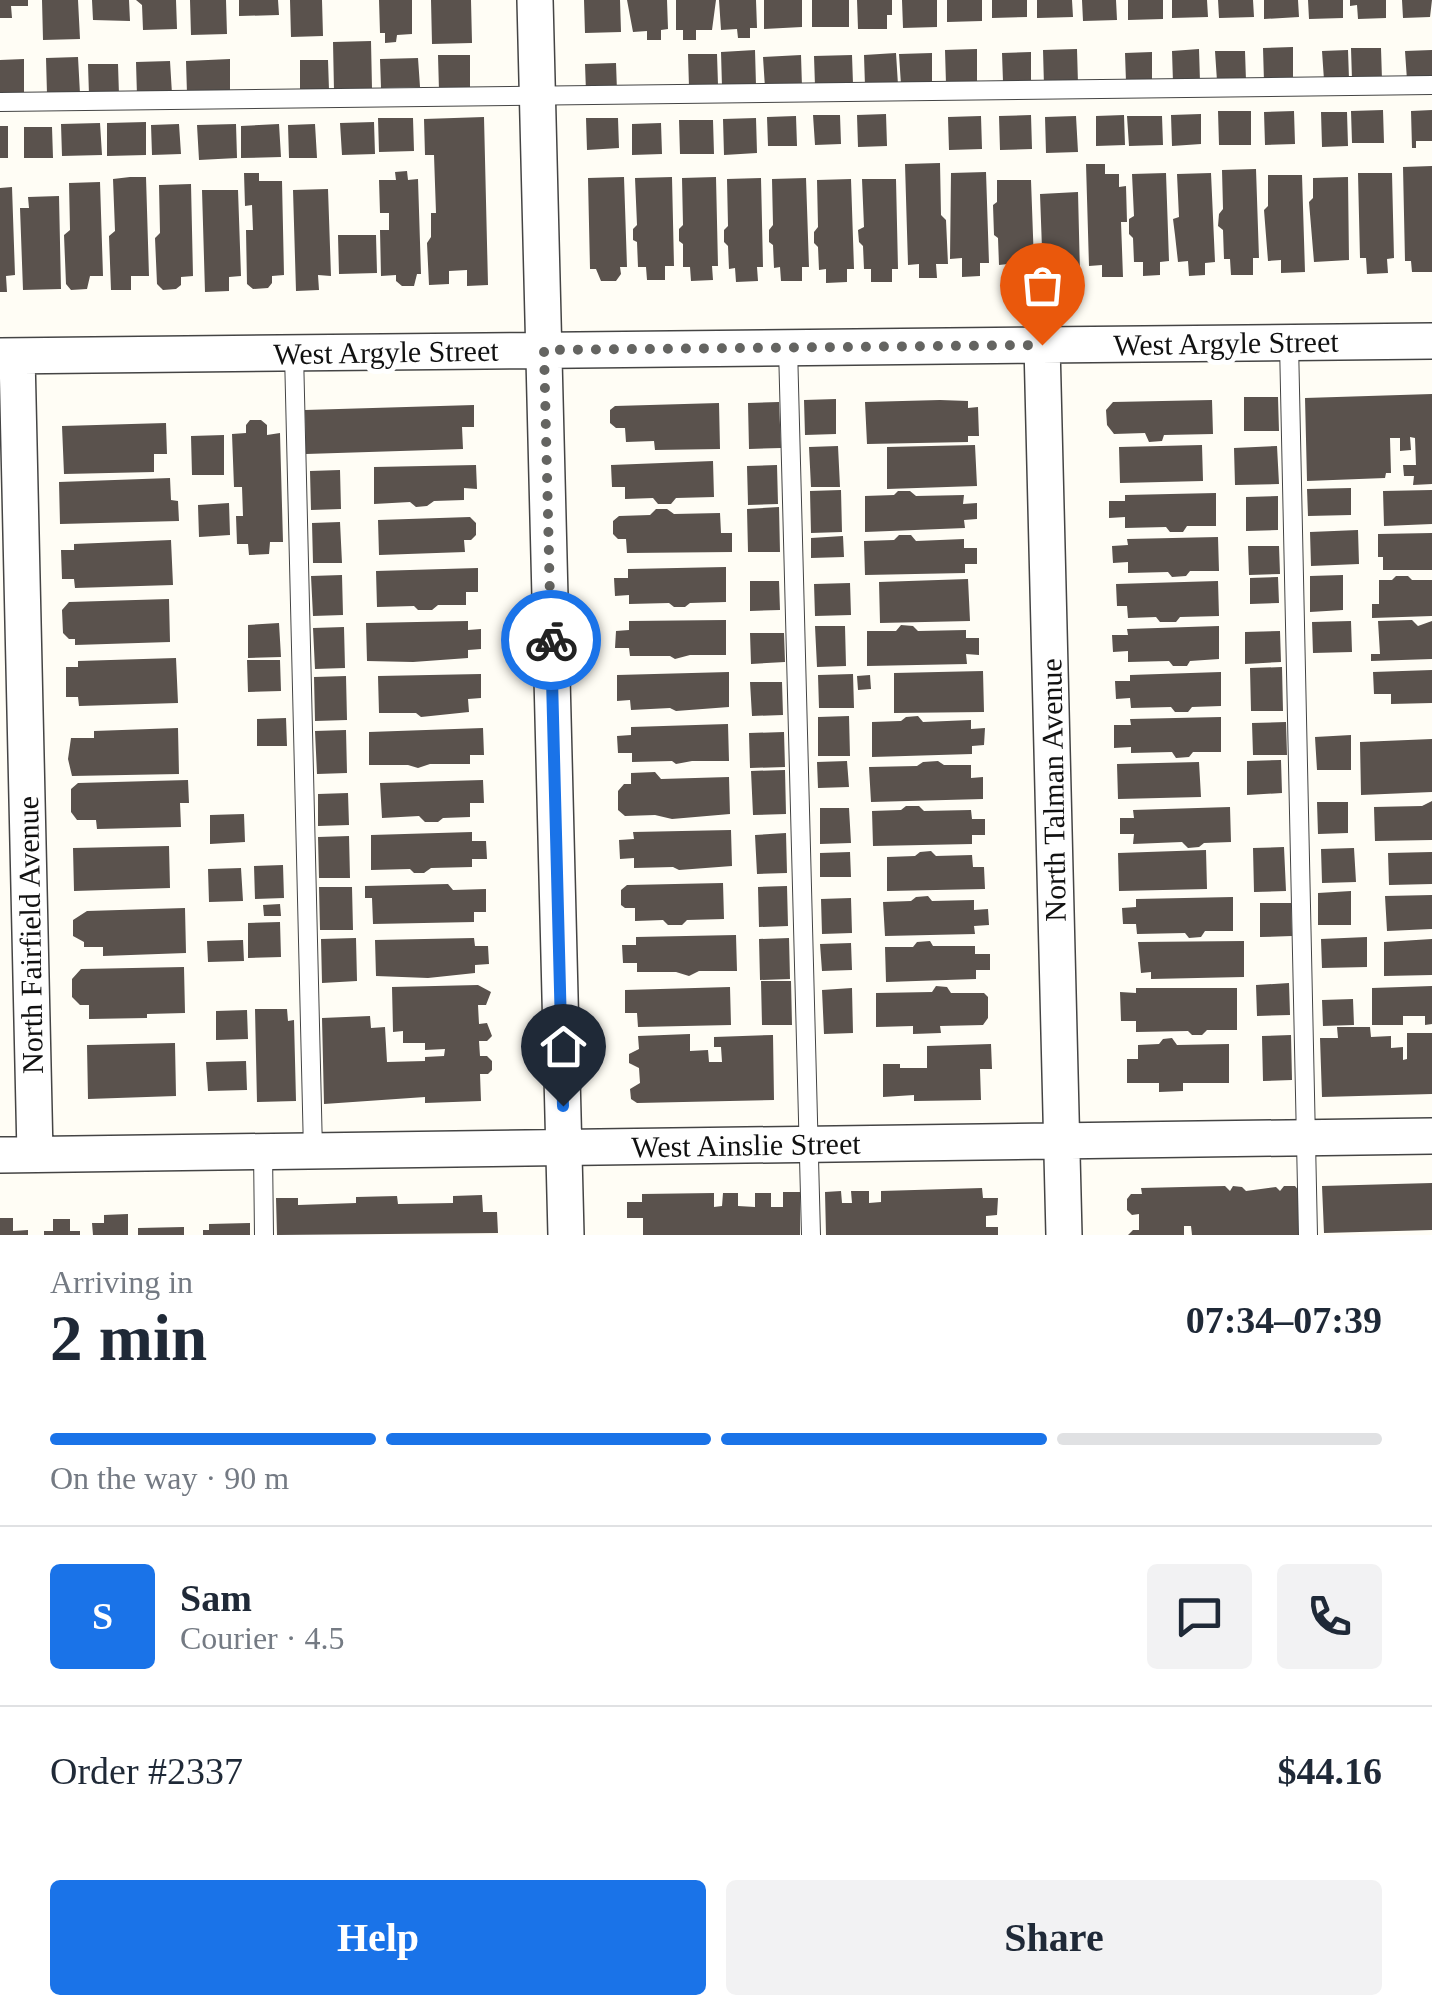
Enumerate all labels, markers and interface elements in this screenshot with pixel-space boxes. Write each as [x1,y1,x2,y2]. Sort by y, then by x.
pin [1000,243,1085,346]
icon: bag [1015,258,1070,313]
street label: West Argyle Street [1113,325,1340,361]
street label: West Argyle Street [273,334,500,370]
courier [501,590,601,690]
icon: bike [524,613,579,668]
street label: North Talman Avenue [1034,658,1072,922]
street label: North Fairfield Avenue [11,796,49,1074]
pin [521,1004,606,1107]
icon: home [536,1019,591,1074]
street label: West Ainslie Street [631,1126,862,1163]
text: Arriving in [50,1264,193,1300]
text: 07:34–07:39 [1186,1299,1382,1341]
text: 2 min [50,1302,207,1374]
text: On the way · 90 m [50,1460,289,1496]
button: chat [1147,1564,1252,1669]
button: phone [1277,1564,1382,1669]
text: Sam [180,1577,252,1619]
text: S [92,1595,113,1637]
text: Courier · 4.5 [180,1620,344,1656]
text: Order #2337 [50,1750,243,1792]
text: $44.16 [1278,1750,1382,1792]
button: Help [50,1880,706,1995]
button: Share [726,1880,1382,1995]

